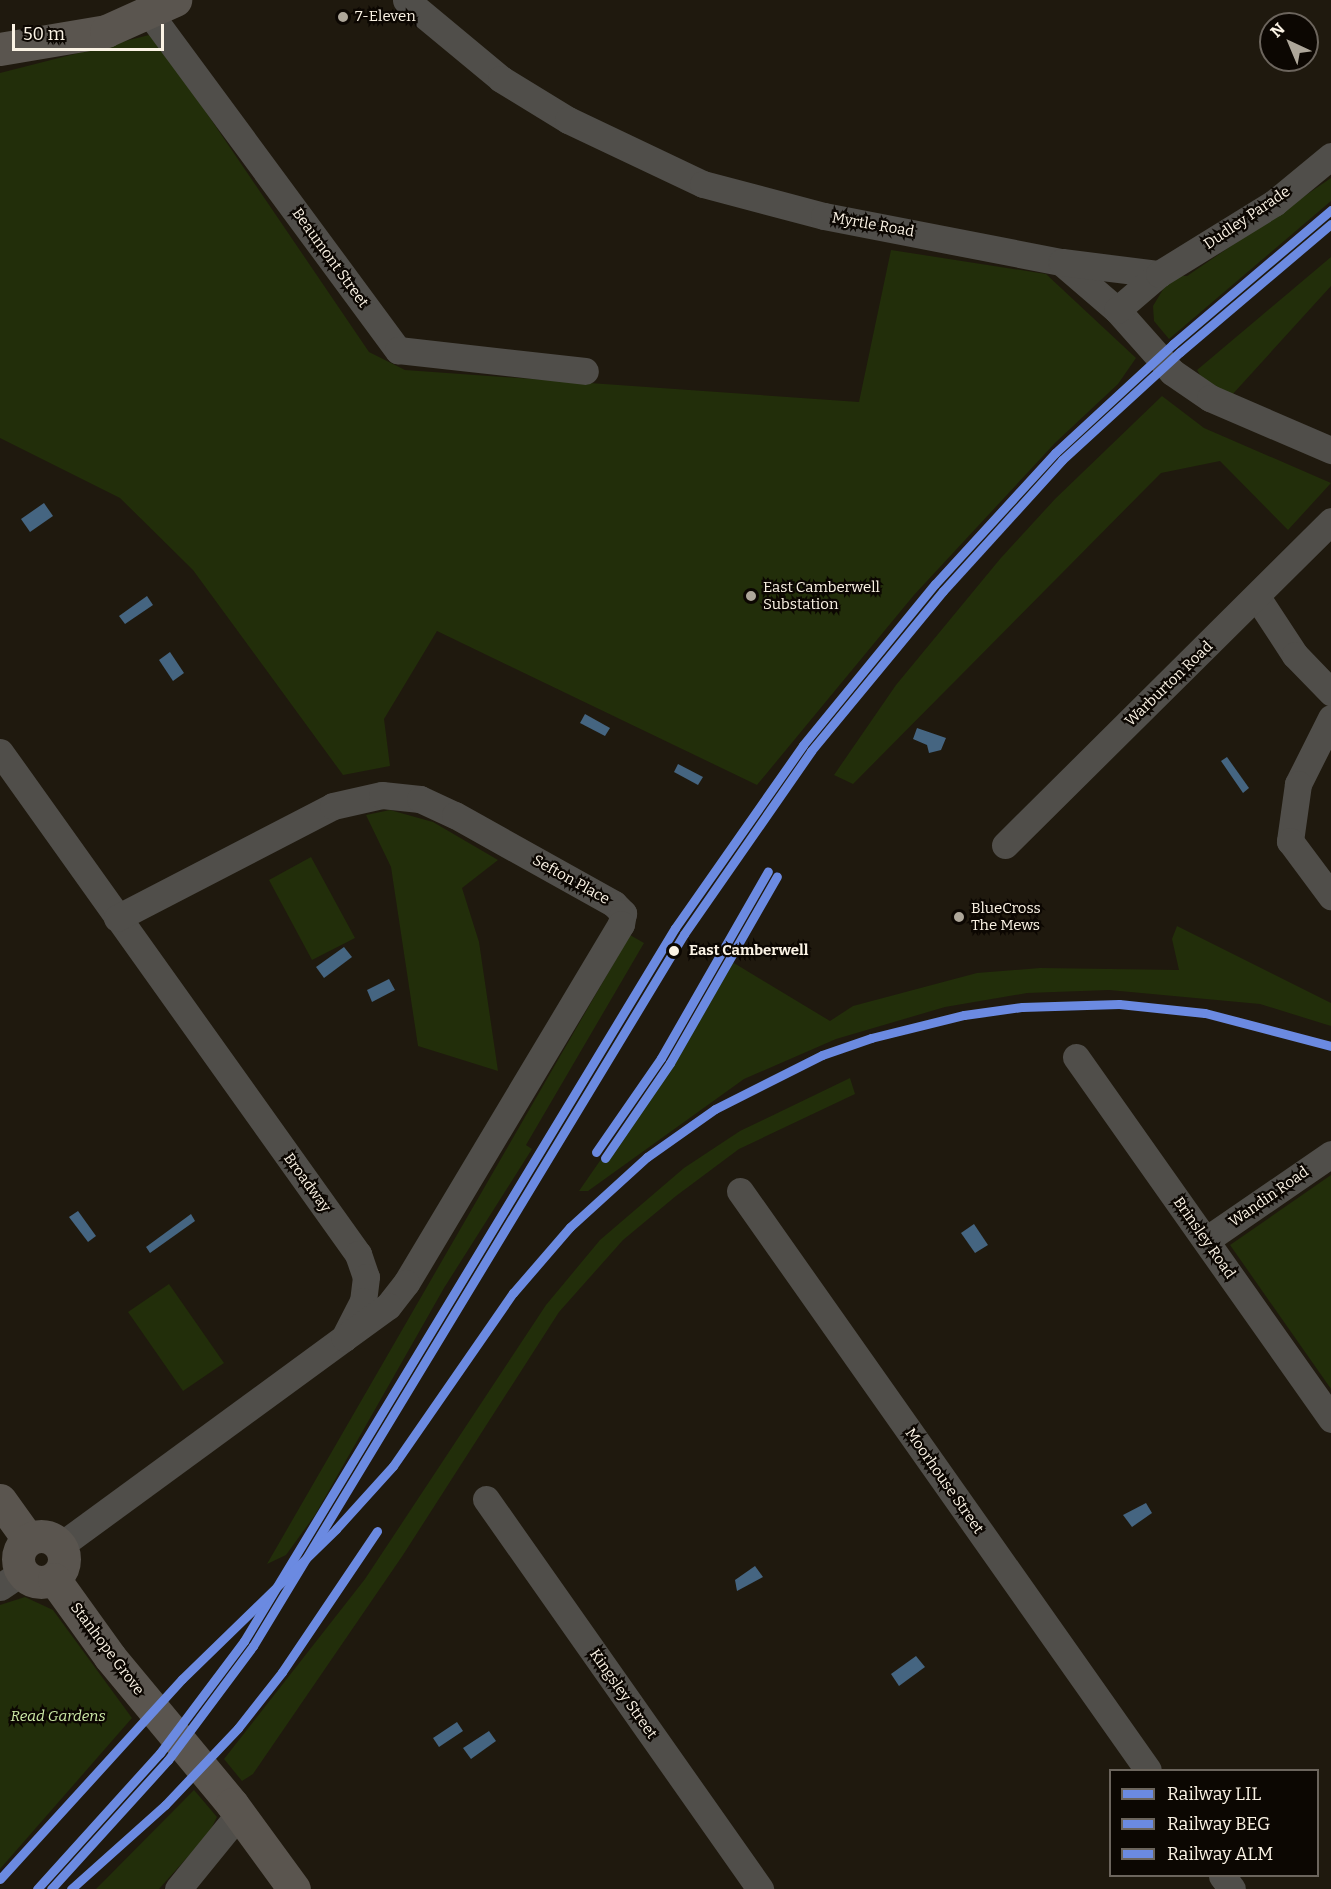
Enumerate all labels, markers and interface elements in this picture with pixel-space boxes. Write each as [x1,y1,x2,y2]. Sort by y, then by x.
place label: 7-Eleven [355,8,416,26]
marker: 7-Eleven [336,10,350,24]
scale bar [15,12,166,50]
north arrow [1259,12,1319,72]
text: N [1266,19,1289,41]
text: 50 m [23,23,65,45]
street label: Dudley Parade [1200,183,1294,253]
street label: Beaumont Street [288,205,372,311]
street label: Myrtle Road [830,209,916,241]
place label: East Camberwell Substation [763,578,880,613]
marker: East Camberwell Substation [744,589,758,603]
street label: Warburton Road [1121,638,1217,730]
street label: Sefton Place [529,851,613,909]
place label: BlueCross The Mews [971,899,1041,934]
marker: BlueCross The Mews [952,910,966,924]
marker: East Camberwell [664,941,684,961]
place label: East Camberwell [689,942,808,960]
street label: Broadway [280,1150,334,1216]
street label: Wandin Road [1226,1163,1312,1231]
street label: Brinsley Road [1169,1194,1239,1282]
street label: Moorhouse Street [901,1425,987,1537]
street label: Stanhope Grove [66,1599,148,1699]
street label: Kingsley Street [585,1646,661,1742]
park label: Read Gardens [10,1708,106,1726]
legend [1109,1769,1319,1877]
text: Railway LIL [1167,1783,1261,1805]
text: Railway BEG [1167,1813,1270,1835]
text: Railway ALM [1167,1843,1273,1865]

